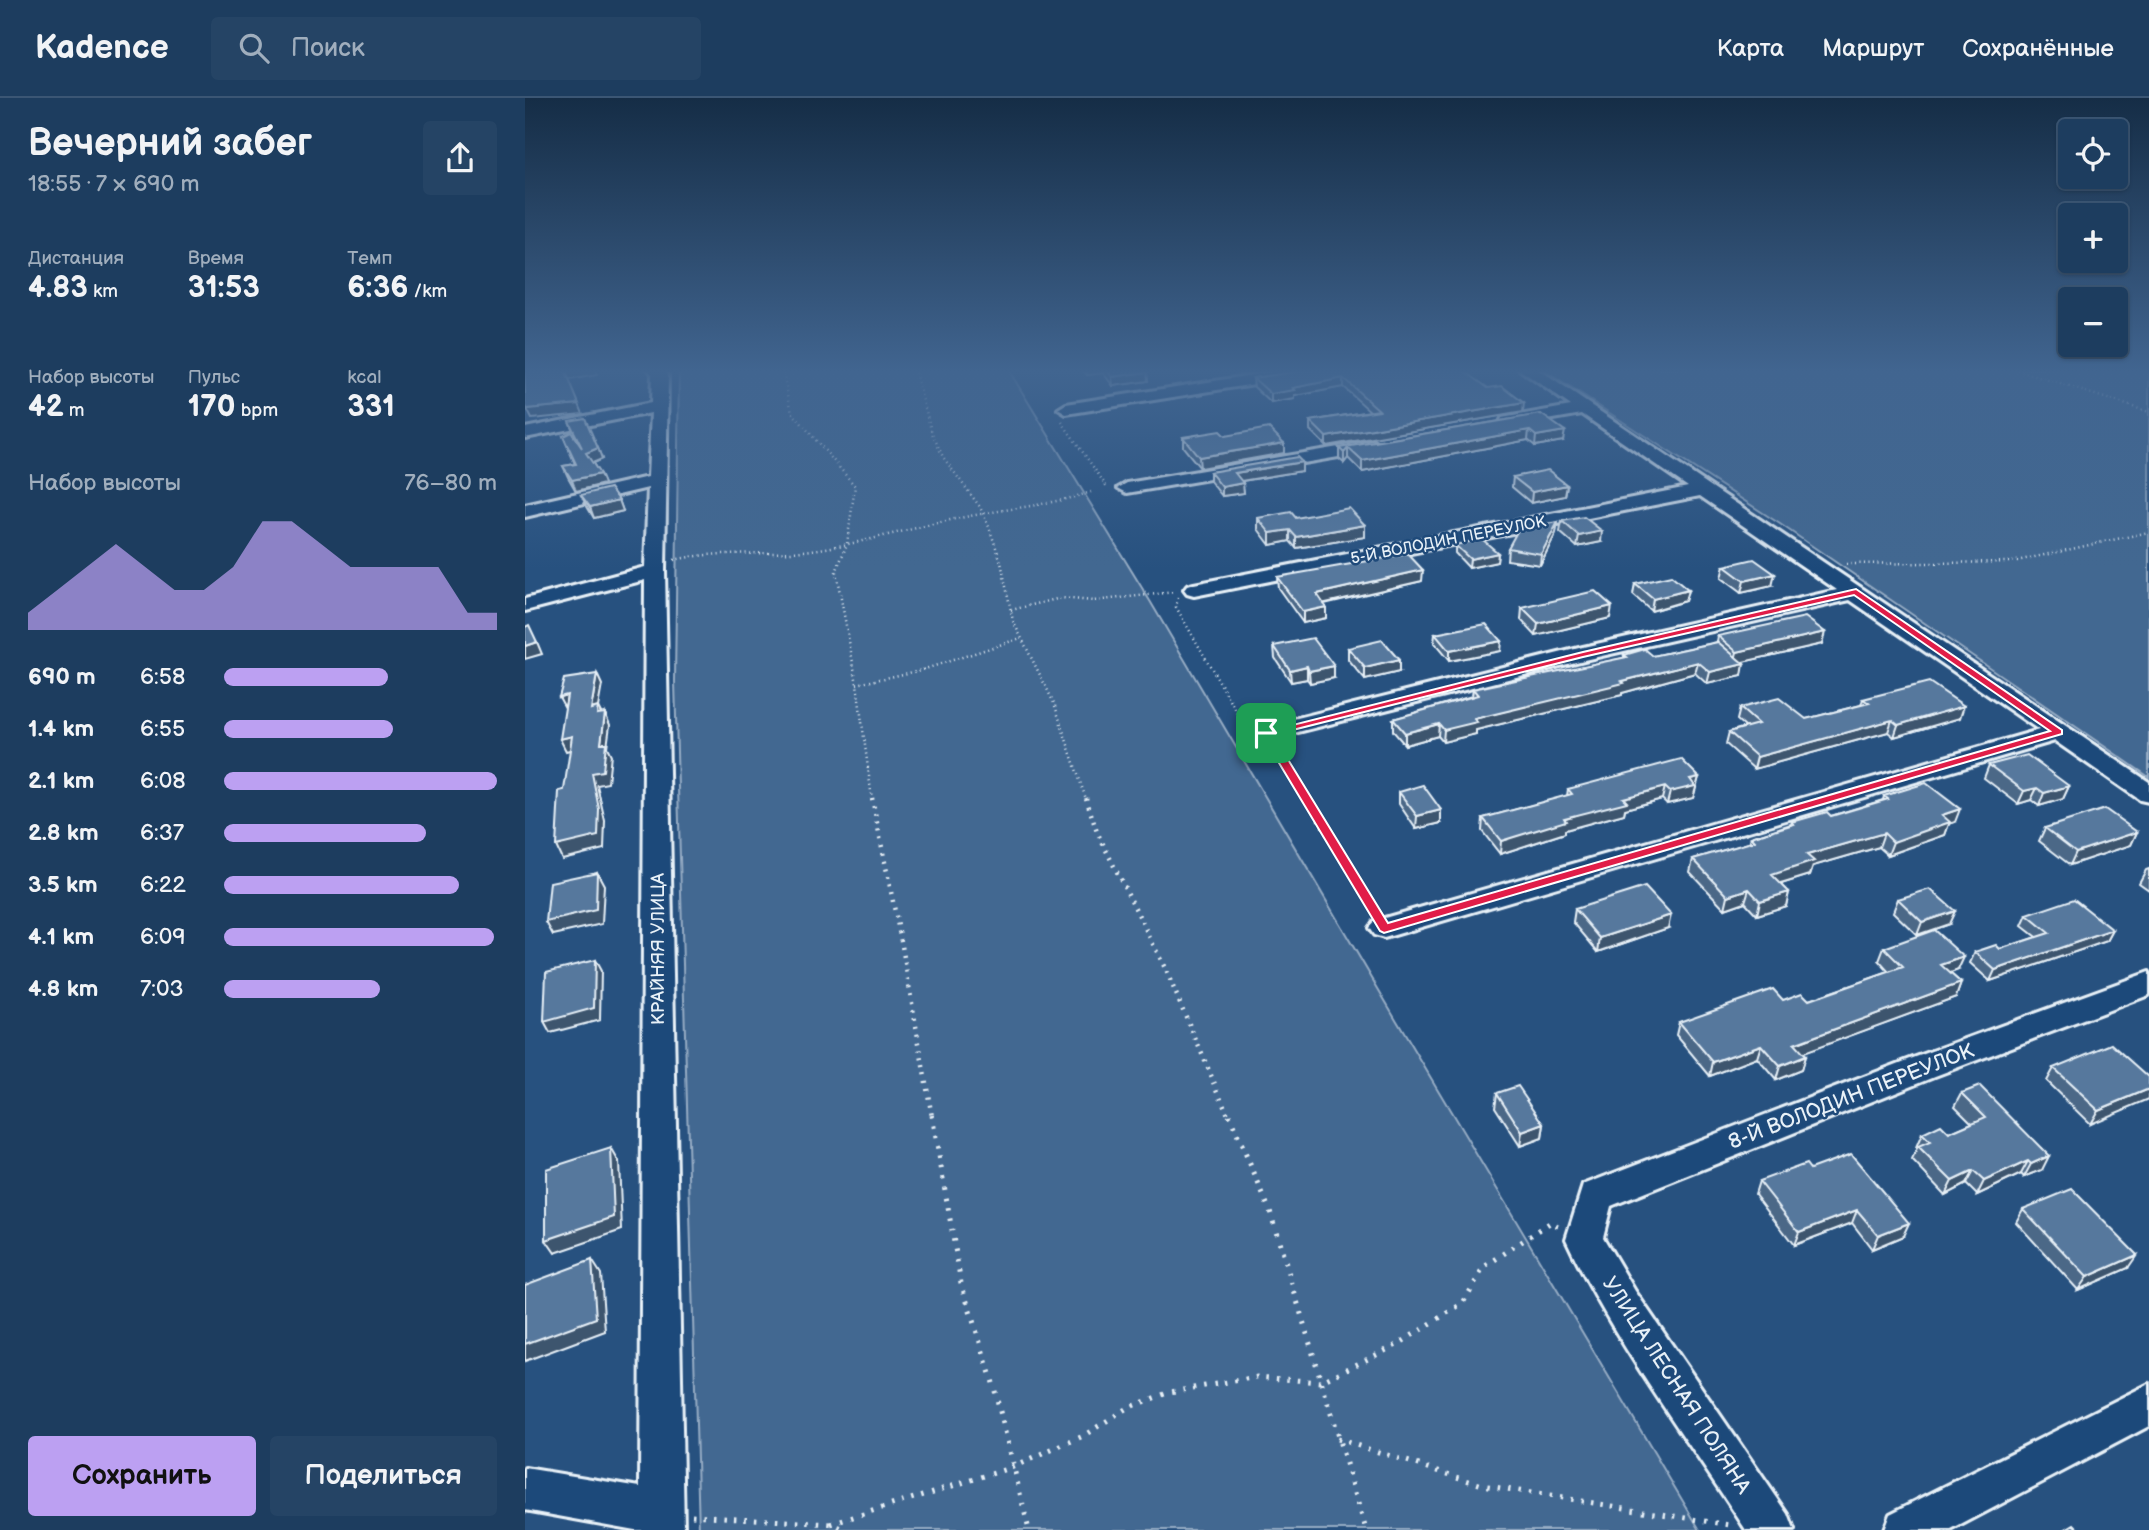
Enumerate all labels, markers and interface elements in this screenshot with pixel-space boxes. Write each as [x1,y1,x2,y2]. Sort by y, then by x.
search box [211,17,701,80]
text: Kadence [35,28,169,68]
icon: search [235,29,273,67]
text: Поиск [291,33,365,64]
text: Карта [1717,34,1784,63]
text: Маршрут [1822,34,1924,63]
text: Сохранённые [1962,34,2114,63]
map controls [2058,119,2128,357]
button: locate [2058,119,2128,189]
text: Вечерний забег [28,121,312,166]
button: share [423,121,497,195]
text: 18:55 · 7 × 690 m [28,170,199,198]
button: + [2058,203,2128,273]
text: Дистанция [28,247,124,270]
text: Время [188,247,244,270]
text: Темп [347,247,392,270]
text: 4.83 [28,270,88,306]
text: 31:53 [188,270,260,306]
text: 6:36 [347,270,408,306]
text: km [88,280,118,303]
text: /km [408,280,447,303]
button: − [2058,287,2128,357]
text: Набор высоты [28,366,154,389]
text: Пульс [188,366,240,389]
text: kcal [347,366,381,389]
text: 42 [28,389,64,425]
text: 170 [188,389,236,425]
text: 331 [347,389,395,425]
text: m [64,399,84,422]
text: bpm [236,399,278,422]
text: Набор высоты [28,469,181,497]
text: 76–80 m [404,469,497,497]
street label: 5-Й ВОЛОДИН ПЕРЕУЛОК [1349,512,1548,569]
text: 690 m [28,663,96,691]
text: 6:58 [140,663,185,691]
pin [1236,703,1296,763]
icon: arrive [1247,714,1285,752]
text: 1.4 km [28,715,94,743]
text: 6:55 [140,715,185,743]
text: 2.1 km [28,767,94,795]
text: 6:08 [140,767,186,795]
text: 2.8 km [28,819,99,847]
text: 6:37 [140,819,184,847]
text: 3.5 km [28,871,98,899]
text: 6:22 [140,871,186,899]
street label: КРАЙНЯЯ УЛИЦА [648,873,669,1025]
text: 4.1 km [28,923,94,951]
text: 6:09 [140,923,186,951]
text: 4.8 km [28,975,98,1003]
text: 7:03 [140,975,184,1003]
street label: 8-Й ВОЛОДИН ПЕРЕУЛОК [1725,1038,1978,1155]
street label: УЛИЦА ЛЕСНАЯ ПОЛЯНА [1597,1272,1756,1499]
button: Сохранить [28,1436,256,1516]
button: Поделиться [270,1436,497,1516]

